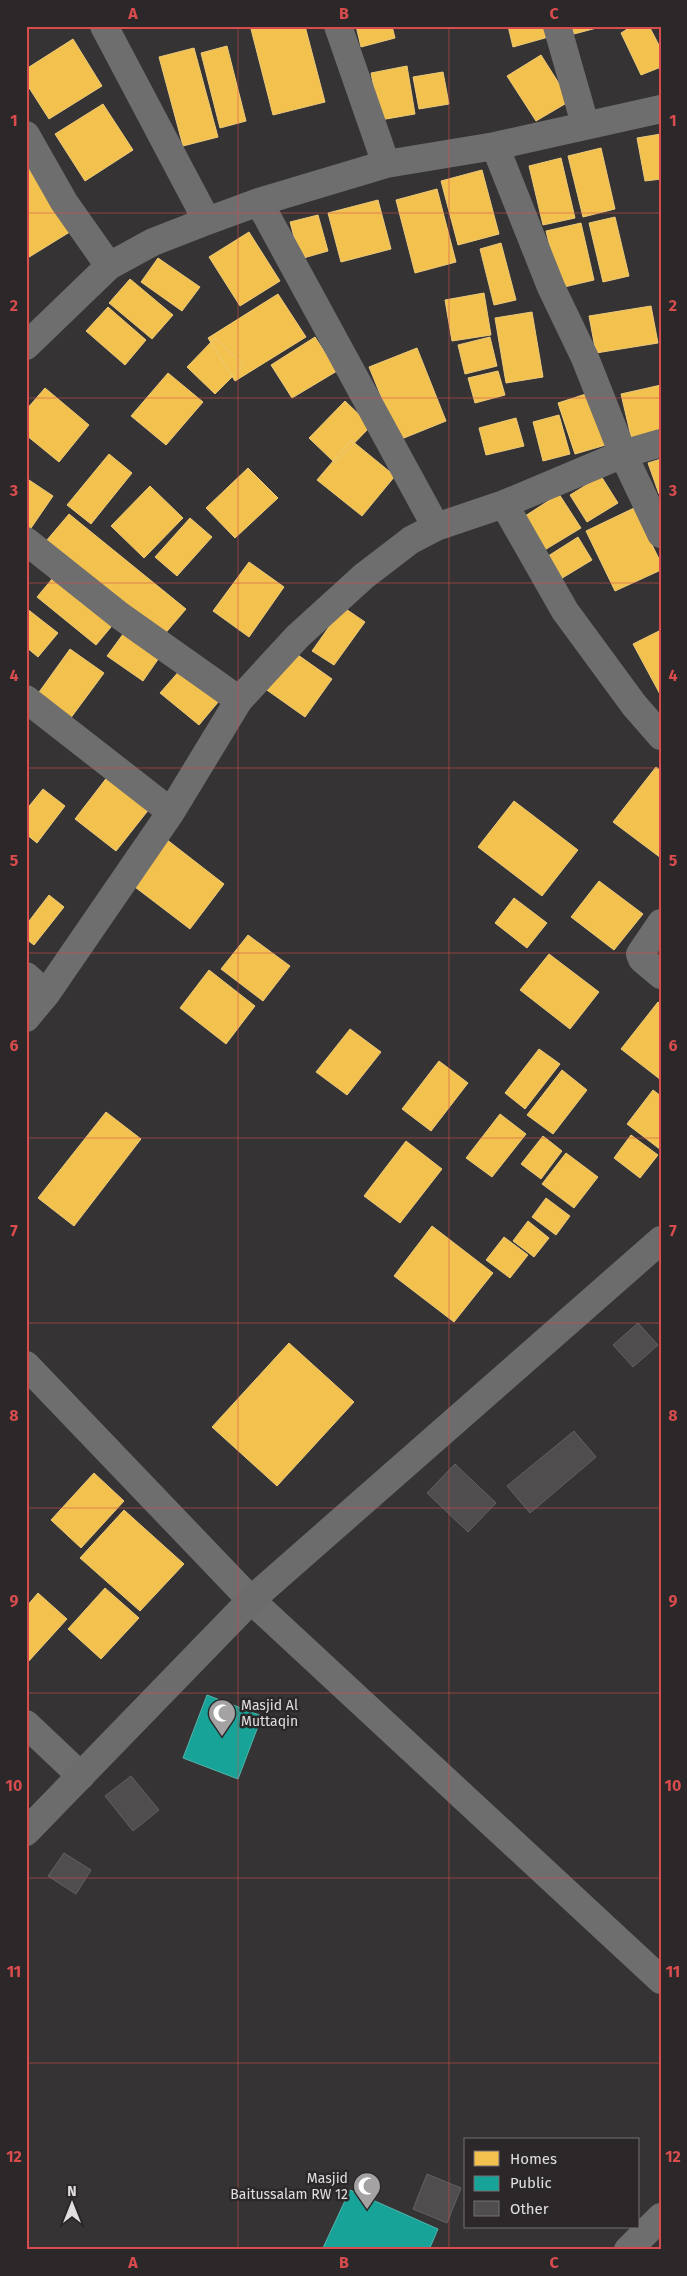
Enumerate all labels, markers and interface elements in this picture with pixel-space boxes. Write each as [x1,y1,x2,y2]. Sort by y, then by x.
text: A [127,4,138,23]
text: B [339,4,349,23]
text: C [549,4,559,23]
text: 1 [10,111,18,130]
text: 1 [669,111,677,130]
text: 2 [10,296,18,315]
text: 2 [669,296,677,315]
text: 3 [9,481,18,500]
text: 3 [668,481,677,500]
text: 4 [9,666,19,685]
text: 4 [668,666,678,685]
text: 5 [10,851,19,870]
text: 5 [669,851,678,870]
text: 6 [9,1036,19,1055]
text: 6 [668,1036,678,1055]
text: 7 [10,1221,18,1240]
text: 7 [669,1221,677,1240]
text: 8 [9,1406,19,1425]
text: 8 [668,1406,678,1425]
text: 9 [10,1591,19,1610]
text: 9 [669,1591,678,1610]
place label: Masjid Al Muttaqin [241,1697,298,1730]
mosque icon: Masjid Al Muttaqin [207,1698,237,1737]
text: 10 [6,1776,22,1795]
text: 10 [665,1776,681,1795]
text: 11 [7,1962,21,1981]
text: 11 [666,1962,680,1981]
legend [464,2138,640,2228]
text: 12 [6,2147,22,2166]
text: 12 [665,2147,681,2166]
text: Homes [510,2150,557,2168]
place label: Masjid Baitussalam RW 12 [230,2170,348,2203]
mosque icon: Masjid Baitussalam RW 12 [352,2171,382,2210]
text: Public [510,2174,552,2192]
north arrow [48,2178,98,2228]
text: N [67,2183,77,2200]
text: Other [510,2200,549,2218]
text: A [127,2253,138,2272]
text: B [339,2253,349,2272]
text: C [549,2253,559,2272]

